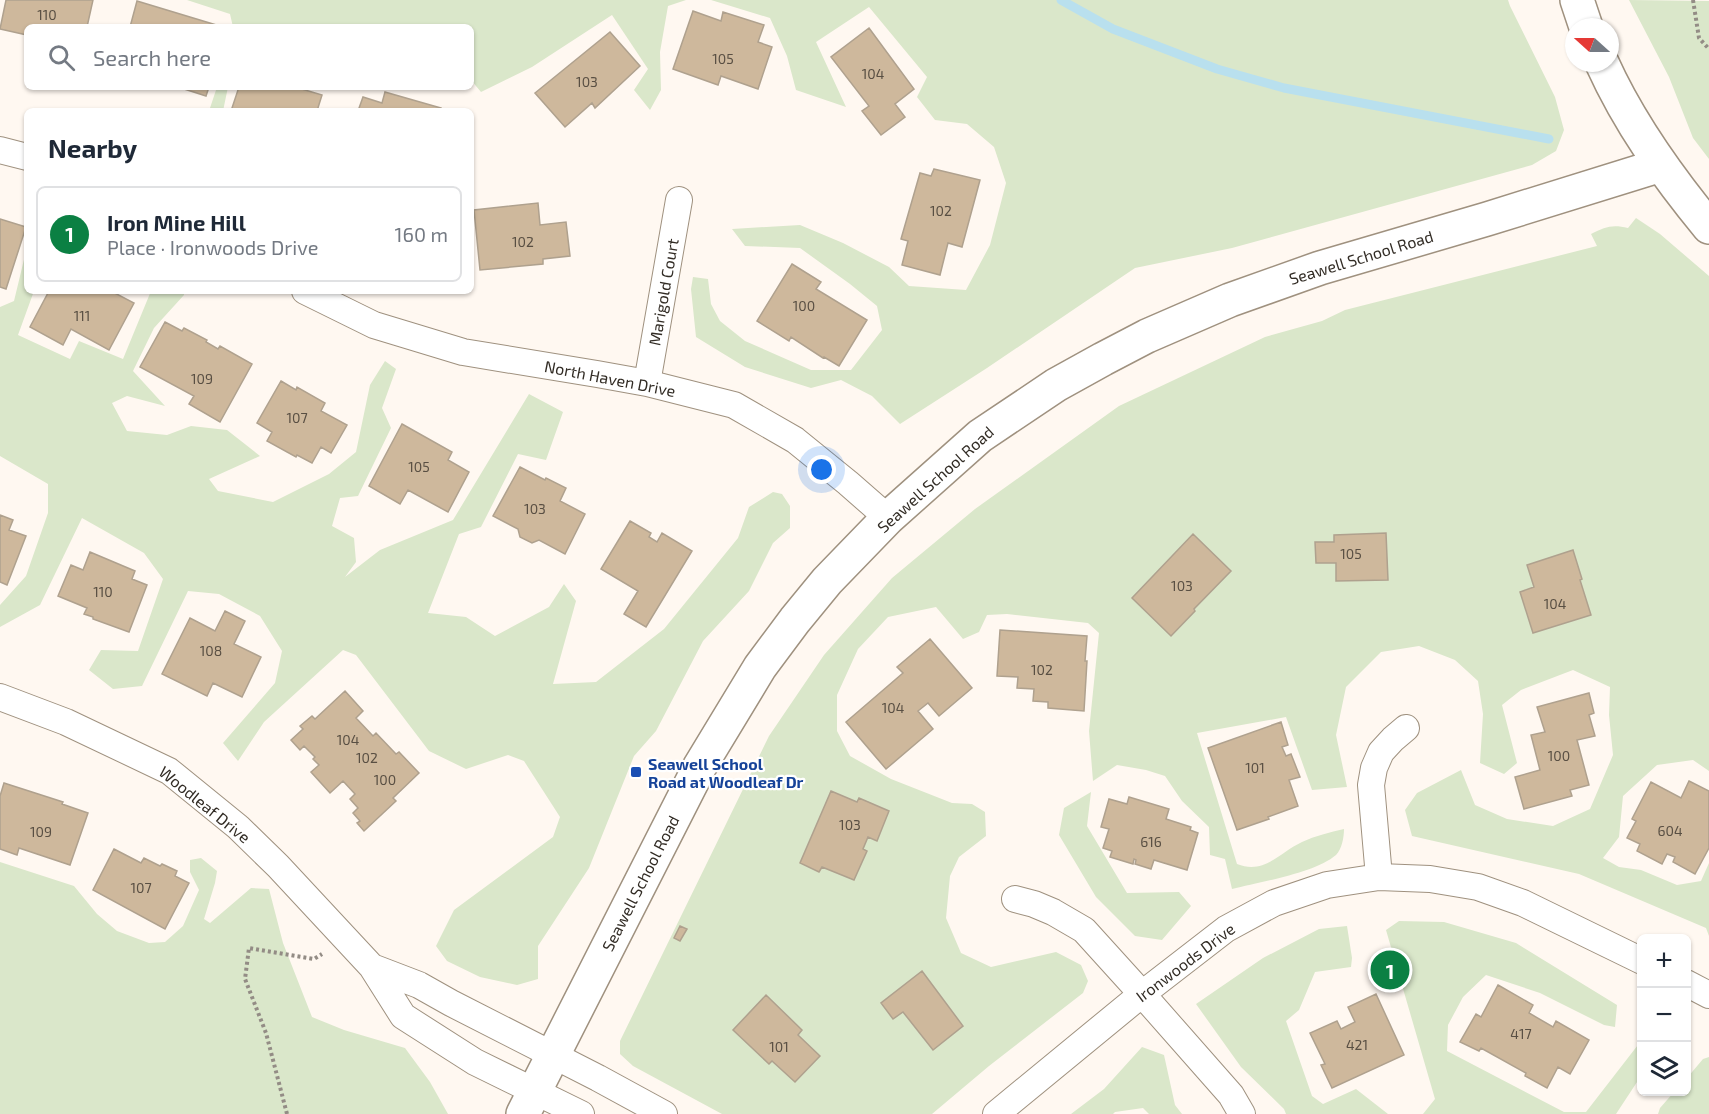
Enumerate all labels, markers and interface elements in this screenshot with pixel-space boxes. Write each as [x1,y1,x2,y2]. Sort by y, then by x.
house number: 110 [37,6,57,23]
north arrow [1565,18,1619,72]
search box [24,24,474,90]
icon: search [45,41,78,74]
text: Search here [93,44,211,70]
house number: 105 [712,50,734,67]
house number: 104 [862,65,884,82]
house number: 103 [576,73,598,90]
text: Nearby [48,132,137,163]
house number: 102 [930,202,952,219]
text: Iron Mine Hill [107,209,246,235]
text: 1 [65,222,74,246]
text: 160 m [395,222,448,246]
street label: Seawell School Road [1287,226,1435,288]
house number: 102 [512,233,534,250]
text: Place · Ironwoods Drive [107,235,318,259]
street label: Marigold Court [644,237,682,347]
house number: 100 [793,297,815,314]
house number: 111 [74,307,90,324]
street label: North Haven Drive [543,356,677,400]
house number: 109 [191,370,213,387]
house number: 107 [286,409,308,426]
street label: Seawell School Road [873,422,997,536]
your location [807,455,836,484]
house number: 105 [408,458,430,475]
house number: 103 [524,500,546,517]
house number: 105 [1340,545,1362,562]
house number: 103 [1171,577,1193,594]
house number: 110 [93,583,113,600]
house number: 104 [1544,595,1566,612]
house number: 108 [200,642,222,659]
house number: 102 [1031,661,1053,678]
house number: 104 [882,699,904,716]
house number: 104 [337,731,359,748]
house number: 100 [1548,747,1570,764]
house number: 102 [356,749,378,766]
place label: Seawell School Road at Woodleaf Dr [648,754,804,791]
house number: 101 [1245,759,1265,776]
street label: Woodleaf Drive [156,761,254,847]
marker: Seawell School Road at Woodleaf Dr [629,765,643,779]
house number: 100 [374,771,396,788]
street label: Seawell School Road [598,812,682,954]
house number: 103 [839,816,861,833]
house number: 604 [1657,822,1683,839]
house number: 109 [30,823,52,840]
house number: 616 [1140,833,1162,850]
house number: 107 [130,879,152,896]
street label: Ironwoods Drive [1132,919,1238,1005]
map controls [1637,934,1691,1096]
button: + [1637,934,1691,988]
pin: 1 [1370,948,1410,992]
button: − [1637,988,1691,1042]
house number: 417 [1510,1025,1532,1042]
house number: 421 [1346,1036,1368,1053]
house number: 101 [769,1038,789,1055]
button: layers [1637,1042,1691,1096]

